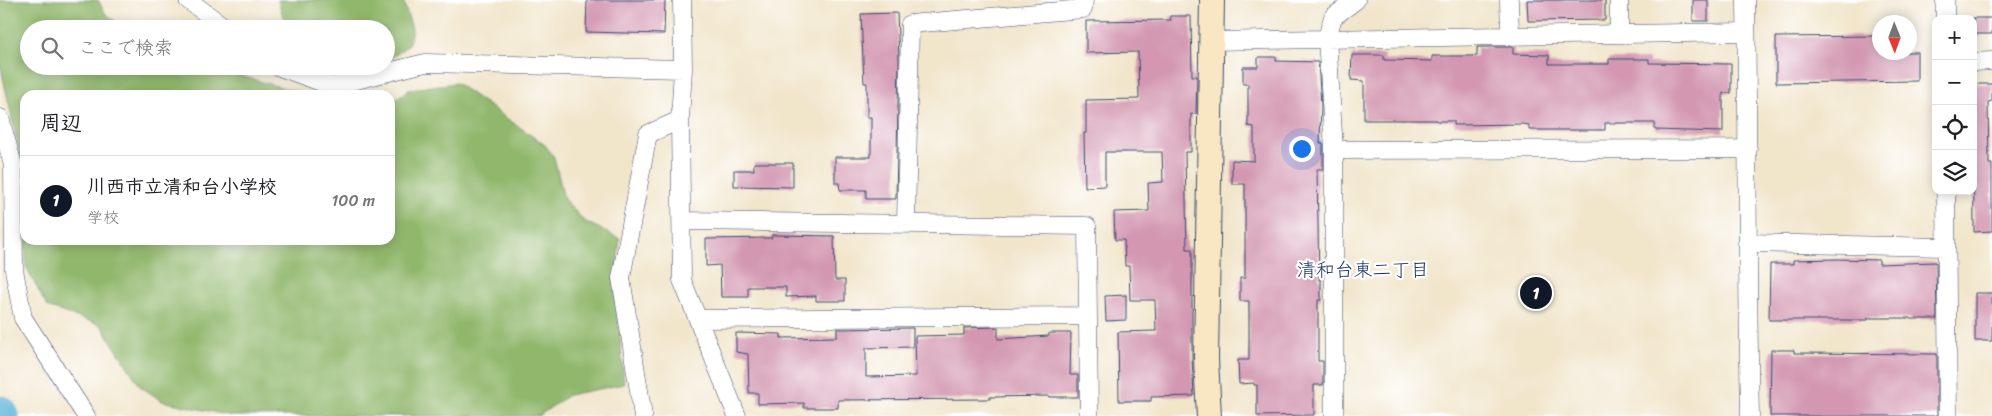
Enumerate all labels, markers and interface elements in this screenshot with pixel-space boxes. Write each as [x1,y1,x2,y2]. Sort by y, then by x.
north arrow [1872,15,1917,60]
map controls [1932,15,1977,195]
button: + [1932,15,1977,60]
search box [20,20,395,75]
text: ここで検索 [78,31,173,64]
icon: search [38,34,66,62]
button: − [1932,60,1977,105]
text: 周辺 [40,104,82,142]
button: locate [1932,105,1977,150]
your location [1289,136,1315,162]
button: layers [1932,150,1977,195]
text: 川西市立清和台小学校 [87,170,277,203]
text: 1 [53,186,59,215]
text: 100 m [331,186,375,215]
text: 学校 [87,203,119,232]
district label: 清和台東二丁目 [1296,253,1430,286]
pin: 1 [1520,274,1552,312]

